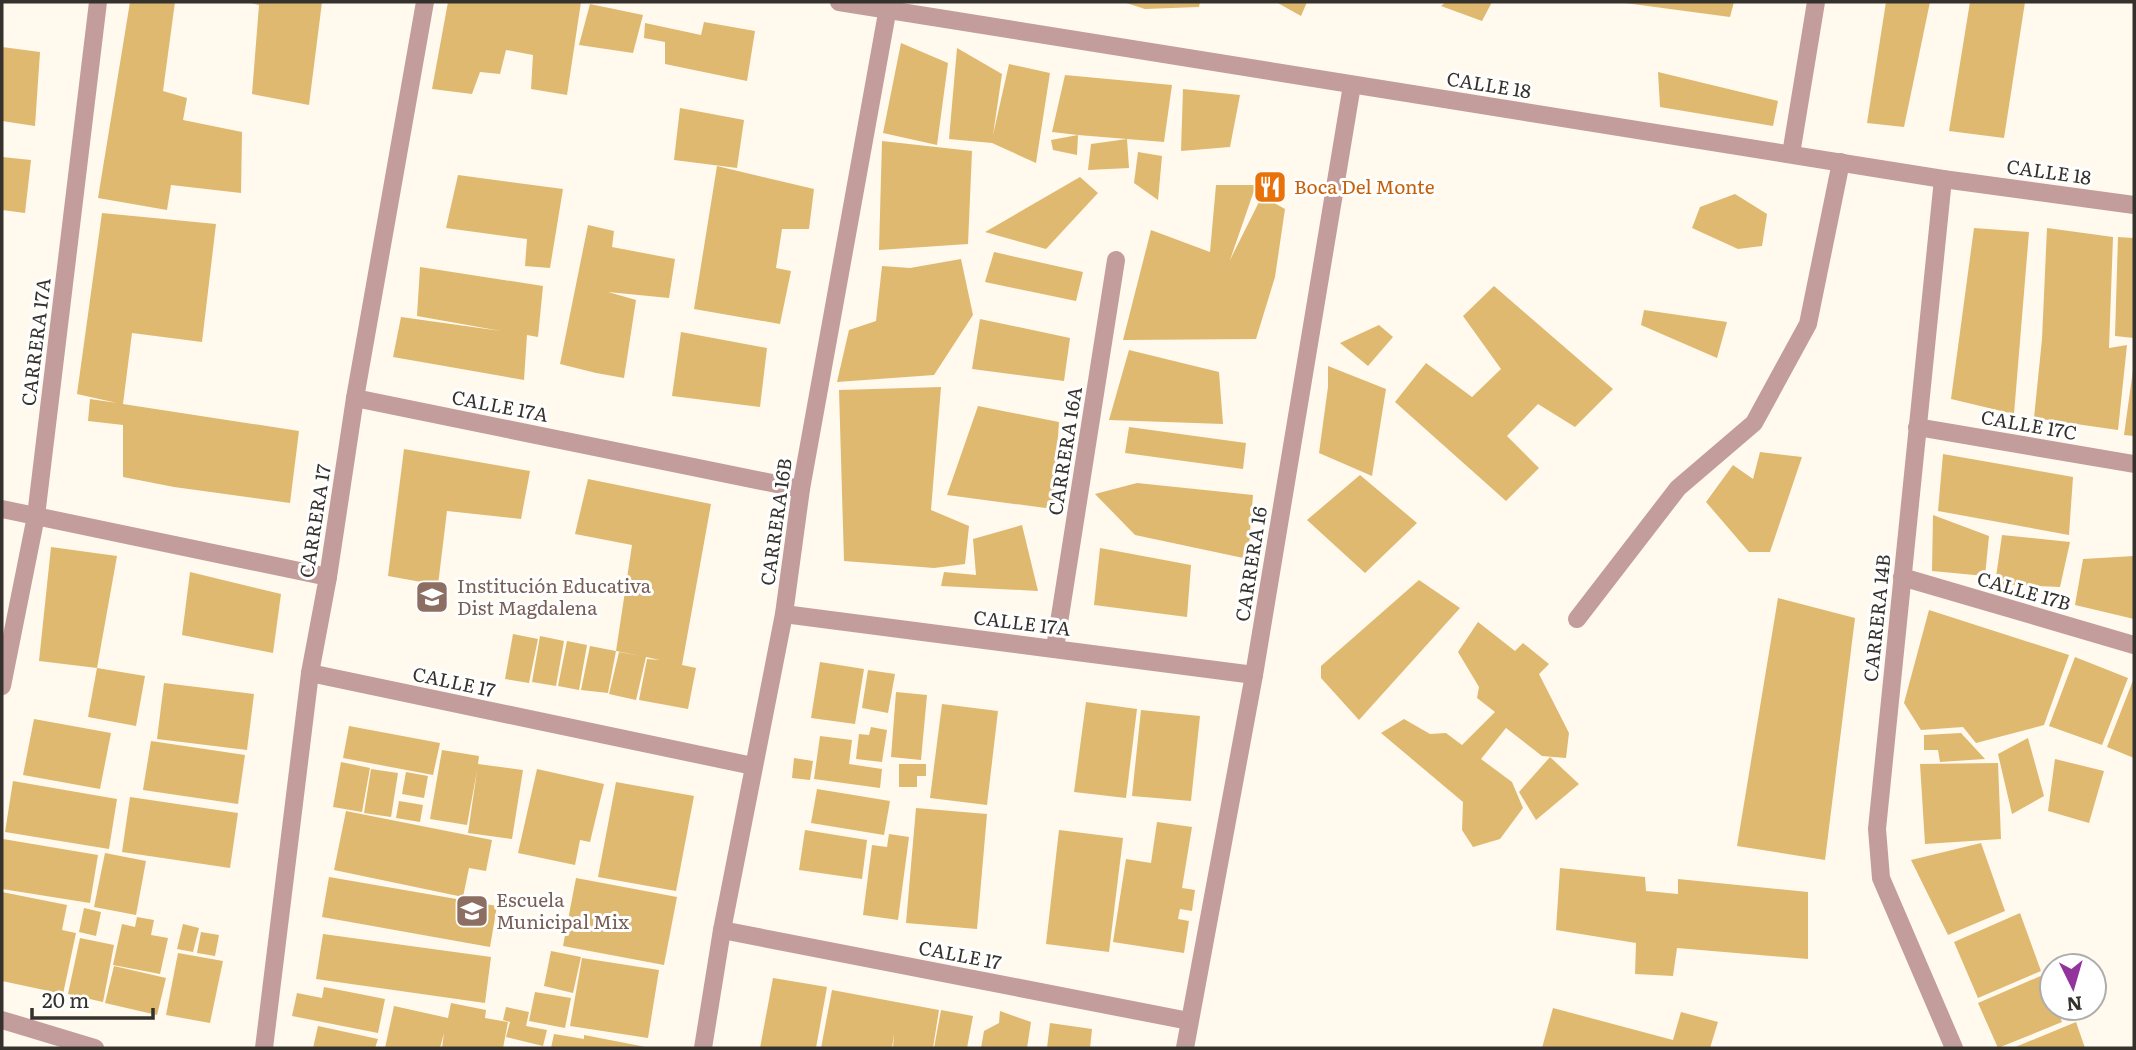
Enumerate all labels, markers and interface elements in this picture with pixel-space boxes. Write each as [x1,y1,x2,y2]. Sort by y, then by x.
street label: CALLE 18 [1445,64,1533,105]
street label: CALLE 18 [2005,151,2093,191]
restaurant icon: Boca Del Monte [1251,168,1289,206]
place label: Boca Del Monte [1294,172,1435,200]
street label: CARRERA 17A [13,276,57,408]
street label: CALLE 17A [450,382,551,428]
street label: CARRERA 16A [1040,384,1088,517]
street label: CALLE 17C [1979,402,2079,446]
street label: CARRERA 16B [752,456,798,587]
street label: CARRERA 17 [291,462,337,580]
street label: CARRERA 16 [1227,504,1273,623]
street label: CARRERA 14B [1855,553,1897,683]
street label: CALLE 17B [1974,563,2074,617]
place label: Institución Educativa Dist Magdalena [457,571,652,621]
school or university icon: Institución Educativa Dist Magdalena [413,578,451,616]
street label: CALLE 17A [972,602,1072,642]
street label: CALLE 17 [410,659,498,703]
place label: Escuela Municipal Mix [496,885,629,935]
school or university icon: Escuela Municipal Mix [453,892,491,930]
street label: CALLE 17 [916,932,1004,976]
north arrow [2038,952,2108,1022]
scale bar [32,976,152,1020]
text: 20 m [42,983,89,1014]
text: N [2065,990,2084,1020]

